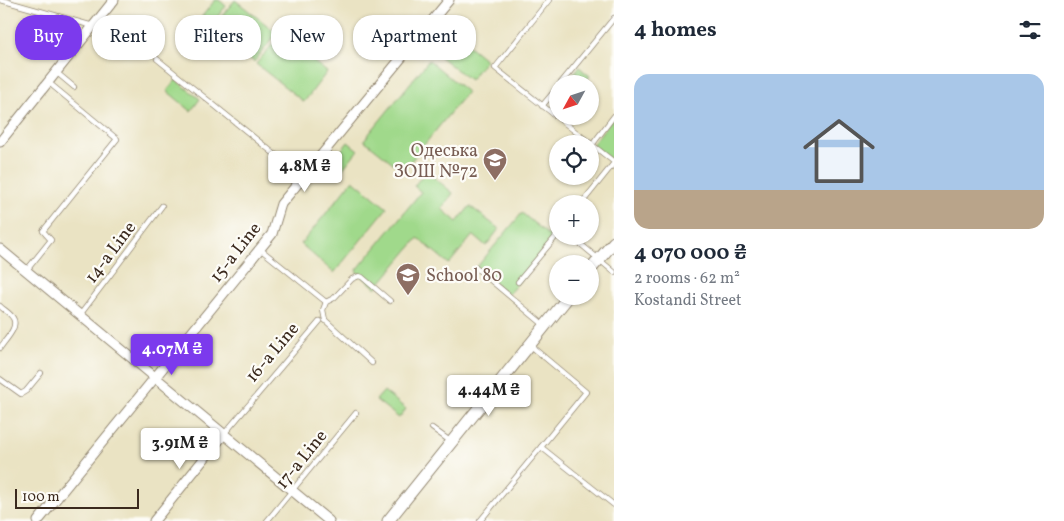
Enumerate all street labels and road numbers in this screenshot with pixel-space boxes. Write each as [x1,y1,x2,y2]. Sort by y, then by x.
street label: 14-a Line [80,217,143,289]
street label: 15-a Line [205,217,268,288]
street label: 16-a Line [241,318,306,388]
street label: 17-a Line [270,425,334,495]

